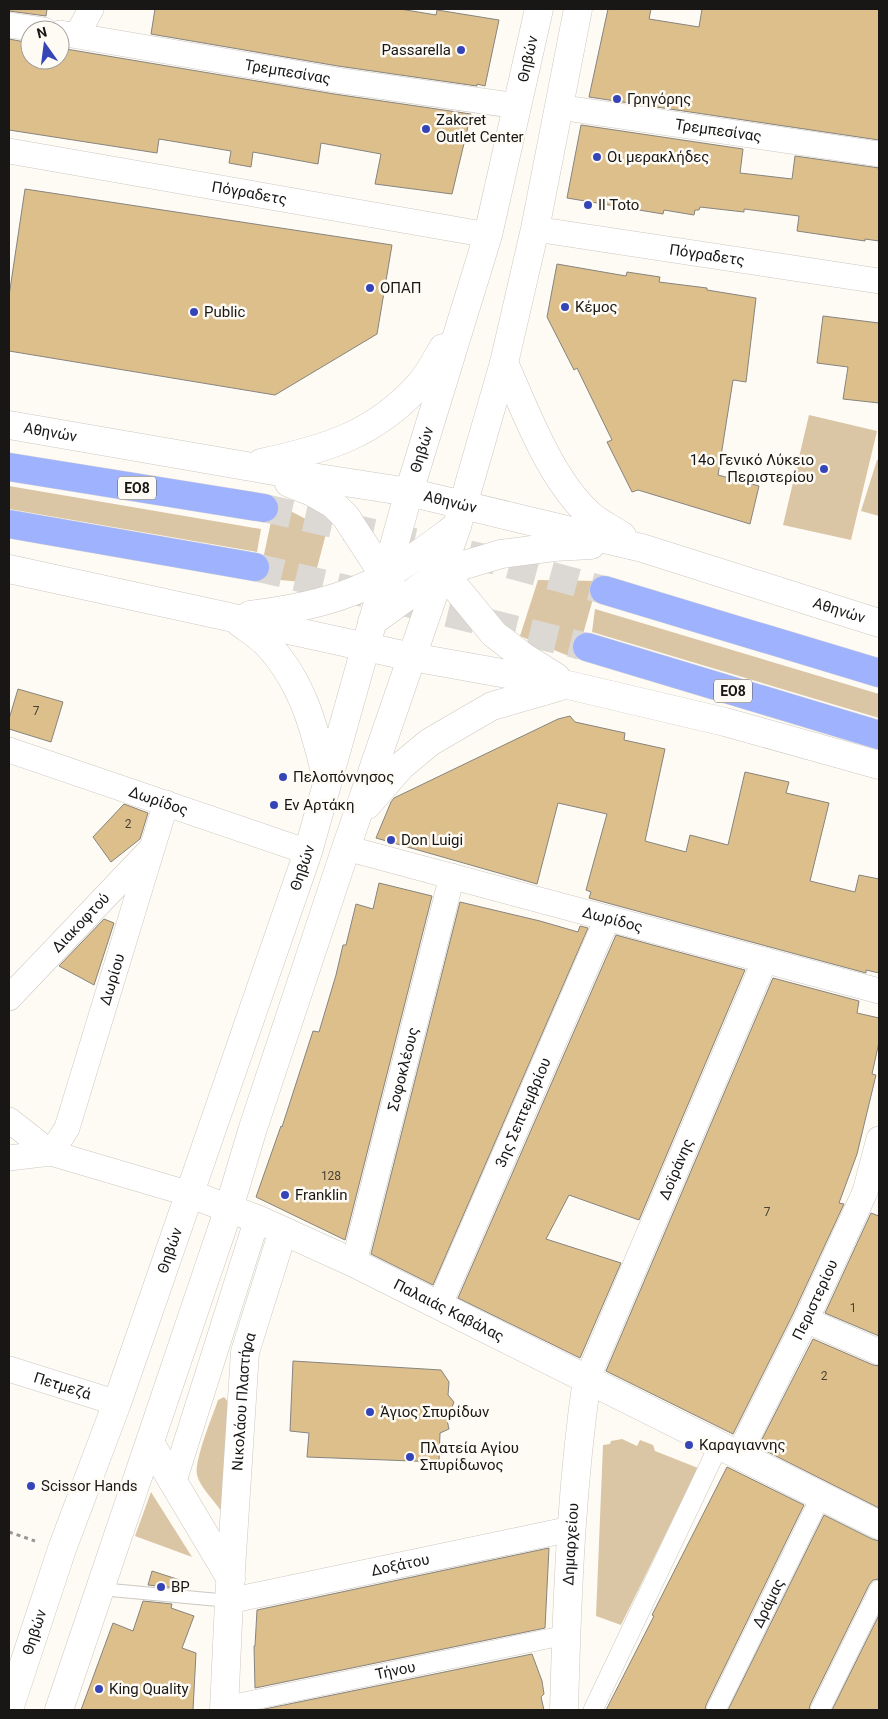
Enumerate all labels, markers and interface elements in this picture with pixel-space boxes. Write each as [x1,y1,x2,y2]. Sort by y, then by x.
north arrow [20,20,70,70]
text: N [35,23,49,41]
street label: Θηβών [514,34,542,84]
place label: Passarella [381,41,451,59]
marker: Passarella [455,44,467,56]
street label: Τρεμπεσίνας [243,56,332,88]
place label: Γρηγόρης [627,90,691,108]
marker: Γρηγόρης [611,93,623,105]
place label: Zakcret Outlet Center [436,111,524,146]
street label: Τρεμπεσίνας [674,115,763,146]
marker: Zakcret Outlet Center [420,123,432,135]
place label: Οι μερακλήδες [607,148,709,166]
marker: Οι μερακλήδες [591,151,603,163]
street label: Πόγραδετς [210,178,288,209]
place label: Il Toto [598,196,639,214]
marker: Il Toto [582,199,594,211]
street label: Πόγραδετς [668,240,746,270]
place label: ΟΠΑΠ [380,279,422,297]
marker: ΟΠΑΠ [364,282,376,294]
place label: Κέμος [575,298,618,316]
marker: Κέμος [559,301,571,313]
place label: Public [204,303,245,321]
marker: Public [188,306,200,318]
street label: Αθηνών [22,419,78,446]
street label: Θηβών [406,424,438,475]
place label: 14ο Γενικό Λύκειο Περιστερίου [690,451,814,486]
marker: 14ο Γενικό Λύκειο Περιστερίου [818,463,830,475]
road number: ΕΟ8 [118,476,156,499]
street label: Αθηνών [422,487,478,517]
street label: Αθηνών [811,594,867,627]
road number: ΕΟ8 [714,679,752,702]
house number: 7 [33,704,40,718]
place label: Πελοπόννησος [293,768,394,786]
marker: Πελοπόννησος [277,771,289,783]
street label: Δωρίδος [127,783,191,819]
place label: Εν Αρτάκη [284,796,354,814]
marker: Εν Αρτάκη [268,799,280,811]
house number: 2 [125,817,132,831]
place label: Don Luigi [401,831,463,849]
marker: Don Luigi [385,834,397,846]
street label: Θηβών [286,843,319,893]
street label: Διακοφτού [48,889,113,956]
street label: Δωρίδος [581,903,645,936]
street label: Δωρίου [96,951,129,1007]
street label: Σοφοκλέους [384,1025,422,1113]
street label: 3ης Σεπτεμβρίου [491,1055,555,1170]
street label: Δοϊράνης [655,1136,697,1202]
house number: 128 [321,1169,341,1183]
place label: Franklin [295,1186,348,1204]
marker: Franklin [279,1189,291,1201]
house number: 7 [764,1205,771,1219]
street label: Θηβών [154,1225,186,1276]
street label: Περιστερίου [788,1257,842,1343]
street label: Παλαιάς Καβάλας [391,1275,507,1345]
house number: 1 [850,1301,856,1315]
street label: Νικολάου Πλαστήρα [228,1330,260,1472]
street label: Πετμεζά [31,1368,94,1403]
house number: 2 [821,1369,828,1383]
place label: Άγιος Σπυρίδων [380,1403,489,1421]
marker: Άγιος Σπυρίδων [364,1406,376,1418]
place label: Καραγιαννης [699,1436,786,1454]
place label: Πλατεία Αγίου Σπυρίδωνος [420,1439,519,1474]
marker: Καραγιαννης [683,1439,695,1451]
marker: Πλατεία Αγίου Σπυρίδωνος [404,1451,416,1463]
place label: Scissor Hands [41,1477,138,1495]
marker: Scissor Hands [25,1480,37,1492]
street label: Δημαρχείου [559,1502,582,1586]
street label: Δοξάτου [369,1550,431,1580]
street label: Δράμας [749,1576,788,1631]
place label: BP [171,1578,190,1596]
marker: BP [155,1581,167,1593]
street label: Θηβών [18,1607,50,1657]
street label: Τήνου [374,1658,417,1683]
place label: King Quality [109,1680,189,1698]
marker: King Quality [93,1683,105,1695]

